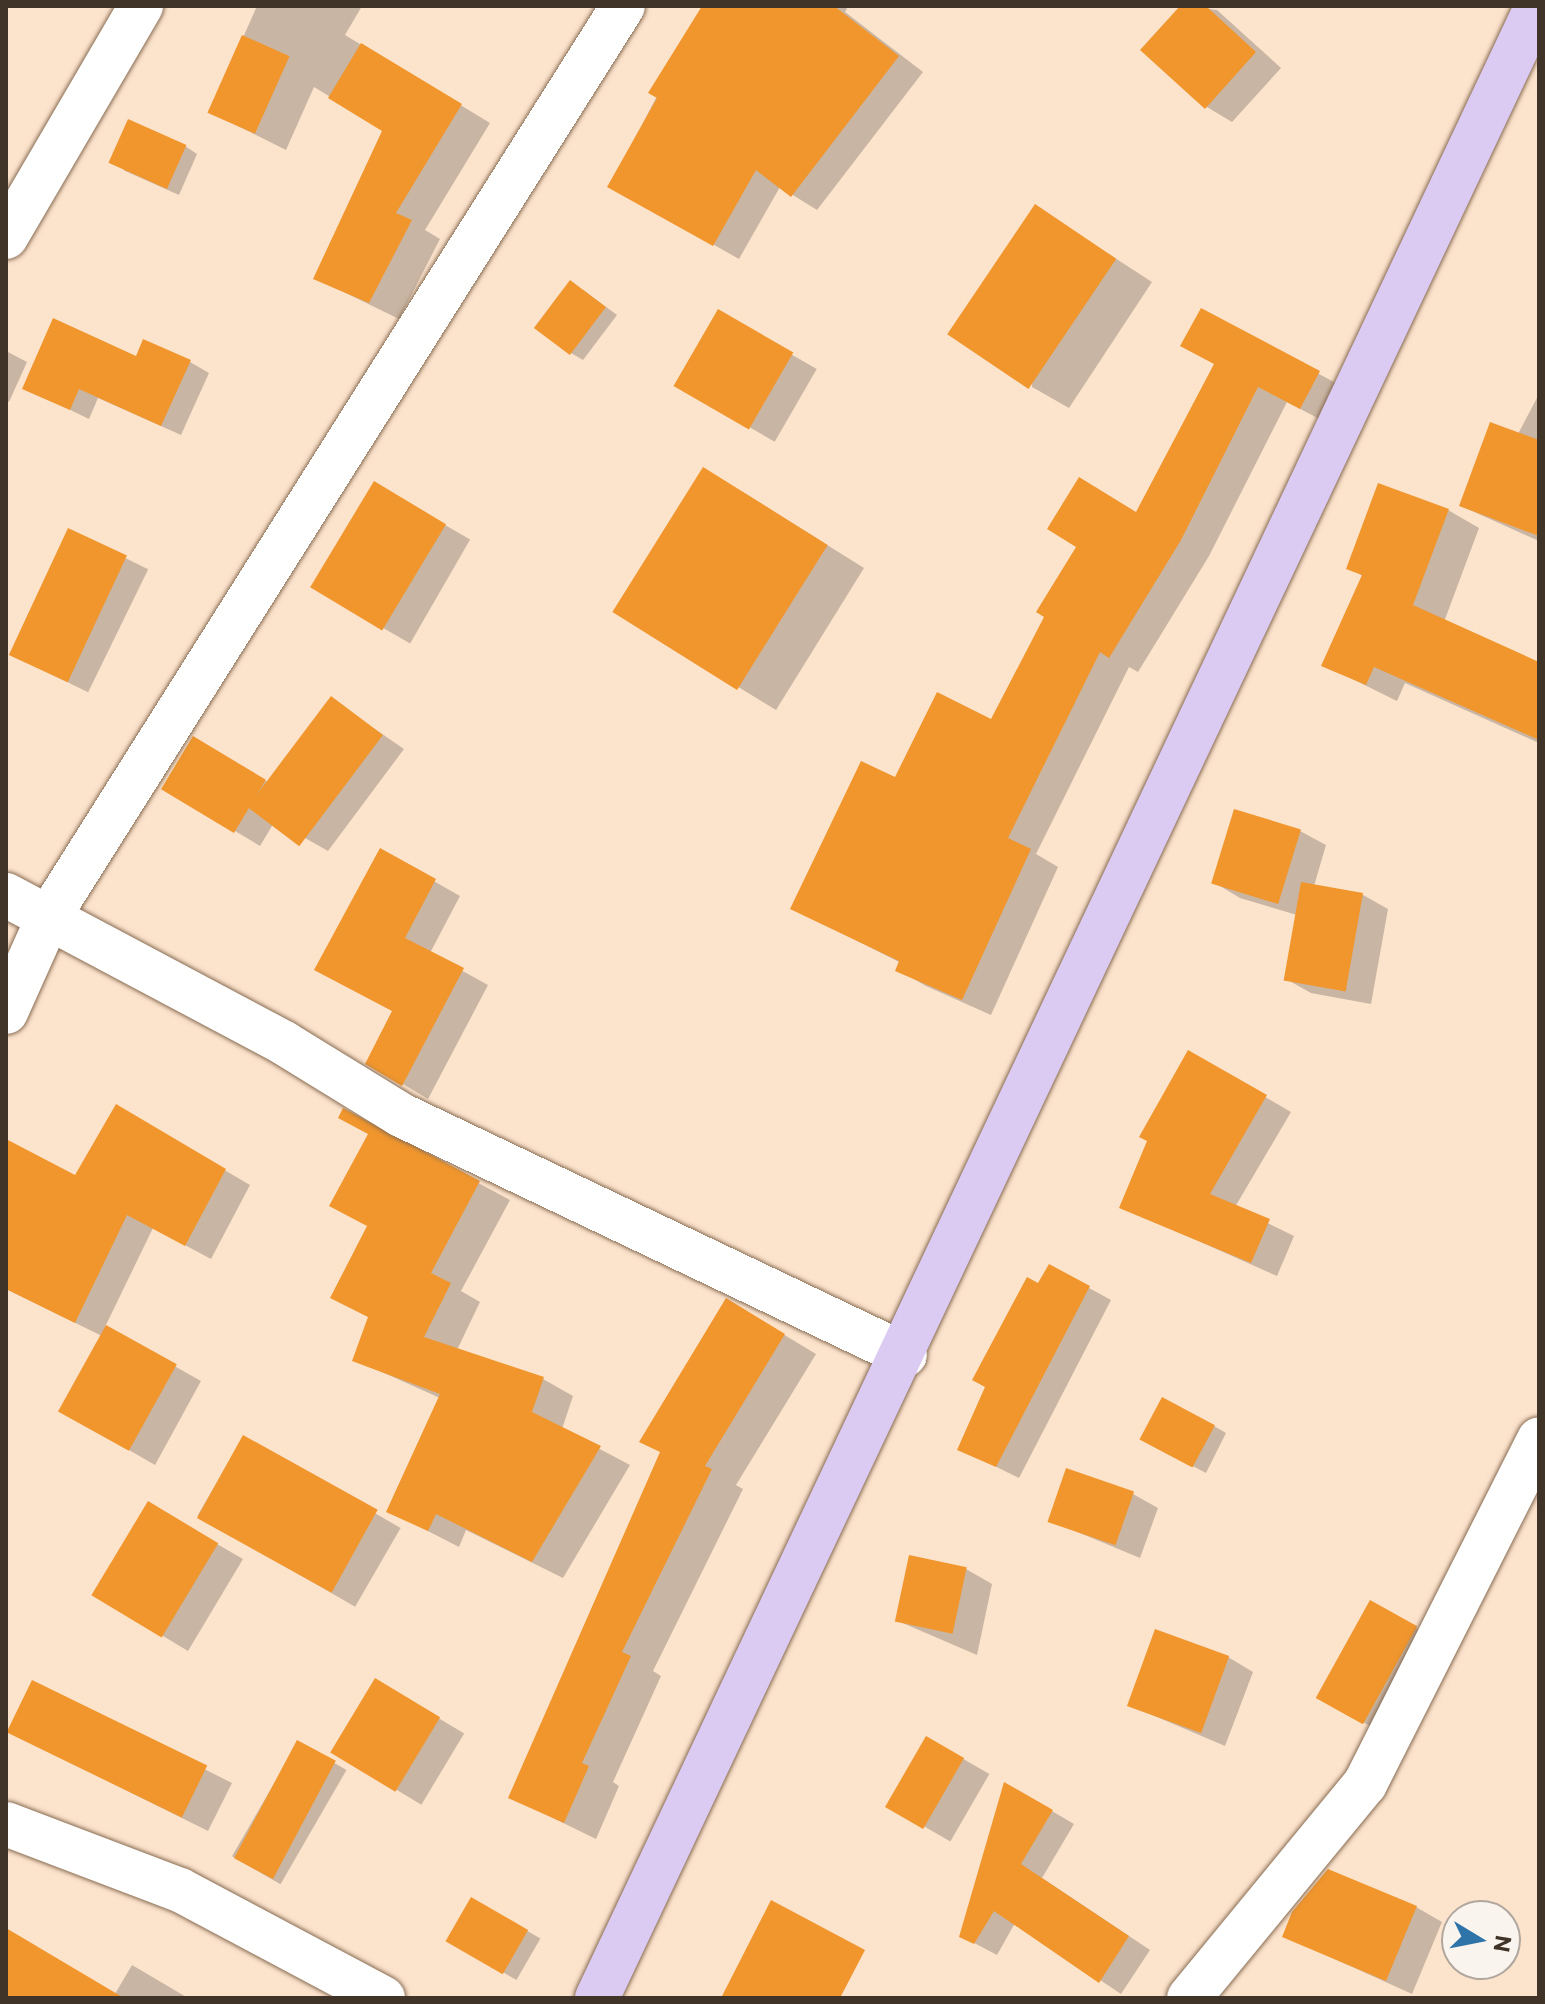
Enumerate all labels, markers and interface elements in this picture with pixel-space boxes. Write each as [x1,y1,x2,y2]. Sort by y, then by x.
north arrow [1441,1900,1521,1980]
text: N [1488,1933,1518,1954]

